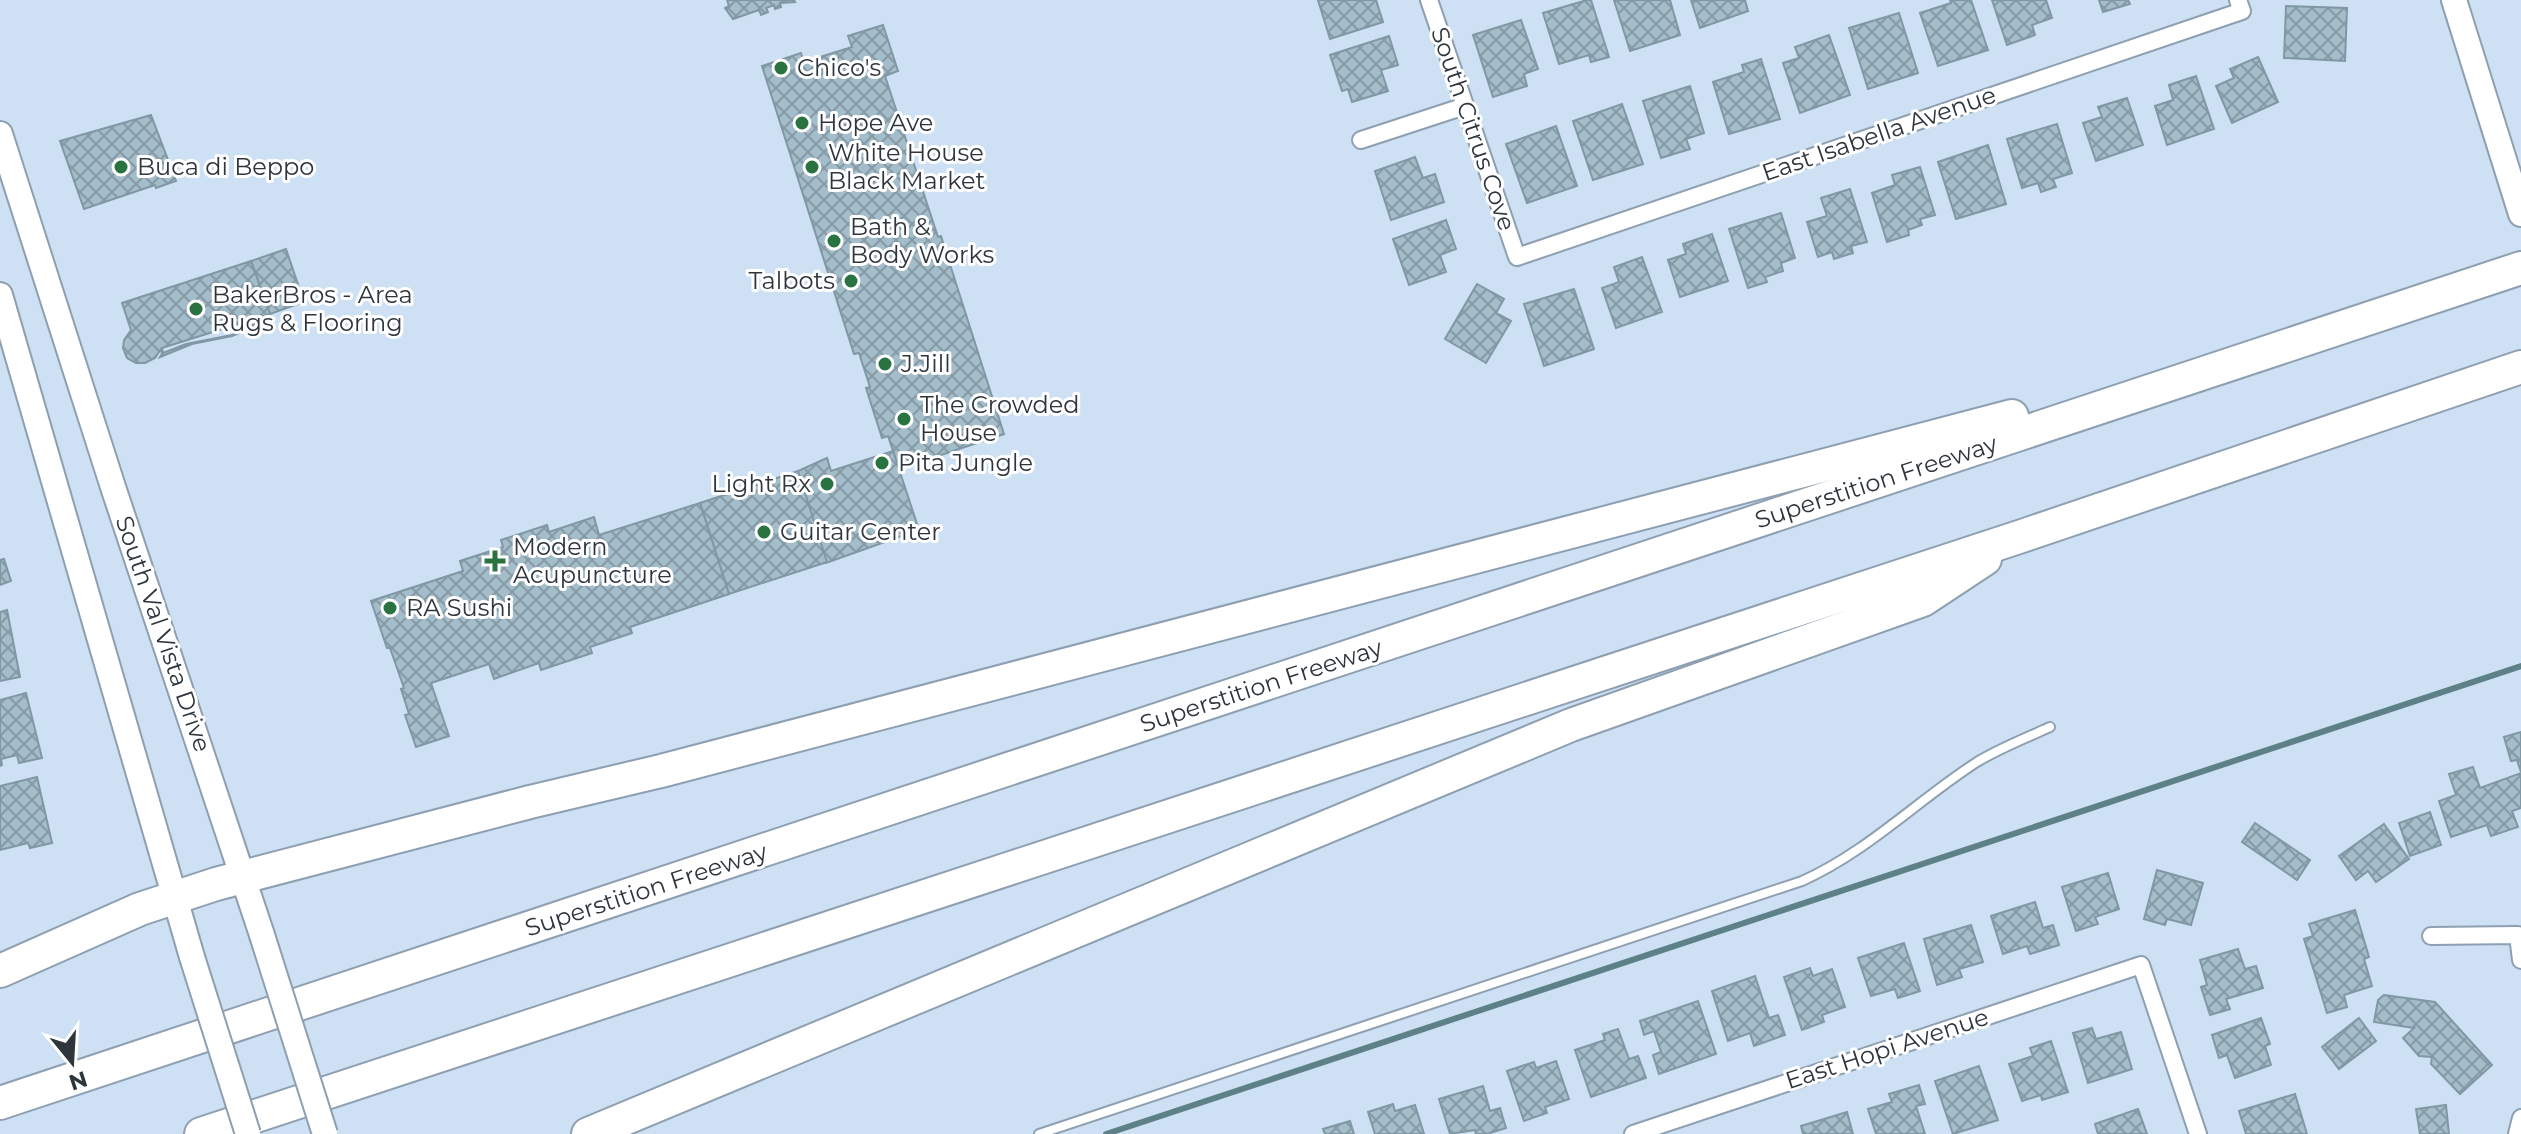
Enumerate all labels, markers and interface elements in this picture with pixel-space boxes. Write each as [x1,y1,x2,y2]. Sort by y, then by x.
street label: South Citrus Cove [1425,23,1522,234]
place label: Chico's [797,53,881,82]
marker: Chico's [772,59,790,77]
street label: East Isabella Avenue [1758,80,2000,187]
place label: Hope Ave [818,108,933,137]
marker: Hope Ave [793,114,811,132]
place label: White House Black Market [828,138,986,195]
place label: Buca di Beppo [137,152,314,181]
marker: Buca di Beppo [112,158,130,176]
marker: White House Black Market [803,158,821,176]
place label: Bath & Body Works [850,212,994,269]
marker: Bath & Body Works [825,232,843,250]
place label: Talbots [749,266,835,295]
marker: Talbots [842,272,860,290]
place label: BakerBros - Area Rugs & Flooring [212,280,413,337]
marker: BakerBros - Area Rugs & Flooring [187,300,205,318]
place label: J.Jill [900,349,951,378]
marker: J.Jill [876,355,894,373]
place label: The Crowded House [920,390,1080,447]
marker: The Crowded House [895,410,913,428]
street label: Superstition Freeway [1751,429,2001,534]
place label: Pita Jungle [898,448,1033,477]
marker: Pita Jungle [873,454,891,472]
place label: Light Rx [712,469,811,498]
marker: Light Rx [818,475,836,493]
street label: South Val Vista Drive [109,512,217,756]
place label: Guitar Center [780,517,941,546]
marker: Guitar Center [755,523,773,541]
place label: Modern Acupuncture [513,532,672,589]
marker: Modern Acupuncture [484,550,506,572]
place label: RA Sushi [406,593,512,622]
marker: RA Sushi [381,599,399,617]
street label: Superstition Freeway [1136,633,1386,738]
street label: Superstition Freeway [521,837,771,942]
street label: East Hopi Avenue [1782,1002,1992,1095]
north arrow [32,1022,112,1102]
text: N [65,1065,91,1096]

